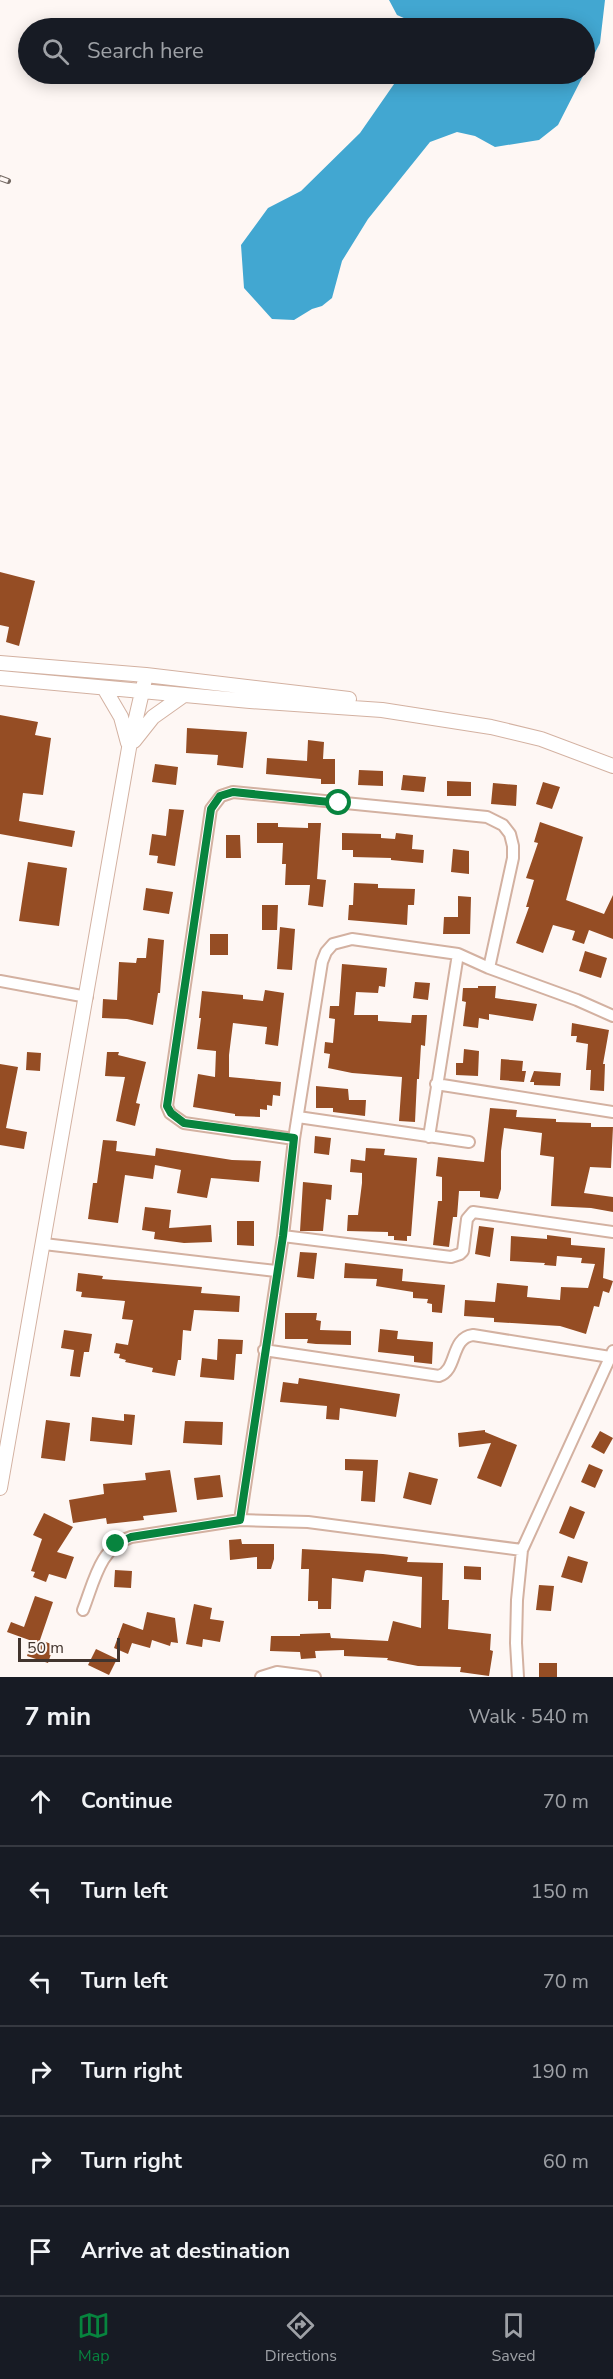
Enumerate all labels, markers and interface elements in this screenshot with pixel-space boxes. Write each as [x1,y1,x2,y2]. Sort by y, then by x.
search box [18,18,595,84]
icon: search [39,35,72,68]
text: Search here [87,36,204,66]
route start [325,789,351,815]
route end [102,1530,128,1556]
scale bar [18,1635,120,1662]
text: 50 m [27,1637,64,1659]
text: 7 min [24,1699,91,1734]
text: Walk · 540 m [469,1703,589,1730]
icon: ahead [24,1785,57,1818]
text: Continue [81,1786,172,1816]
text: 70 m [543,1788,589,1815]
icon: left [24,1875,57,1908]
text: Turn left [81,1876,168,1906]
text: 150 m [531,1878,589,1905]
icon: left [24,1965,57,1998]
text: Turn left [81,1966,168,1996]
text: 70 m [543,1968,589,1995]
icon: right [24,2055,57,2088]
text: Turn right [81,2056,182,2086]
text: 190 m [531,2058,589,2085]
icon: right [24,2145,57,2178]
text: Turn right [81,2146,182,2176]
text: 60 m [543,2148,589,2175]
icon: arrive [24,2235,57,2268]
text: Arrive at destination [81,2236,290,2266]
tab: Map [77,2309,110,2367]
tab: Directions [265,2309,337,2367]
tab: Saved [492,2309,536,2367]

